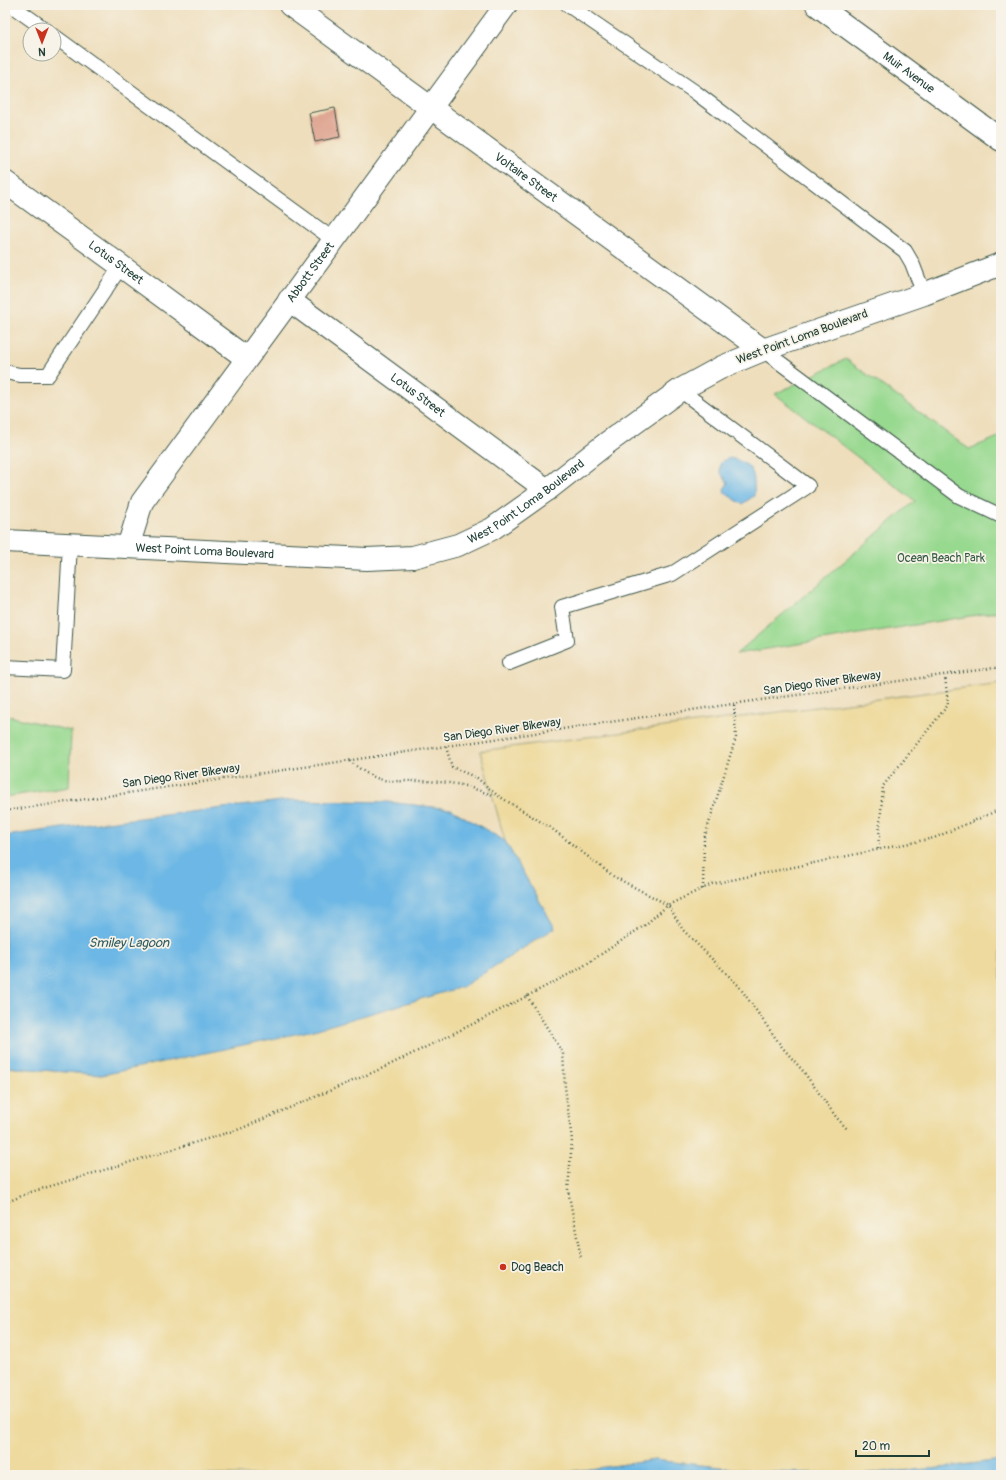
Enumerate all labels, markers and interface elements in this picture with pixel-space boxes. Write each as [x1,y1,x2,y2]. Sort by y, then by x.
north arrow [22,22,62,62]
text: N [38,45,46,58]
street label: Muir Avenue [880,48,938,96]
street label: Voltaire Street [491,149,560,205]
street label: Lotus Street [85,237,147,288]
street label: Abbott Street [283,239,337,305]
street label: West Point Loma Boulevard [734,306,870,368]
street label: Lotus Street [387,370,448,420]
street label: West Point Loma Boulevard [465,456,587,547]
street label: West Point Loma Boulevard [135,540,275,562]
park label: Ocean Beach Park [897,551,985,566]
street label: San Diego River Bikeway [762,667,882,699]
street label: San Diego River Bikeway [442,714,562,746]
street label: San Diego River Bikeway [121,760,241,792]
water label: Smiley Lagoon [89,935,170,951]
place label: Dog Beach [511,1260,564,1275]
marker: Dog Beach [498,1262,508,1272]
scale bar [856,1432,929,1458]
text: 20 m [862,1439,891,1454]

